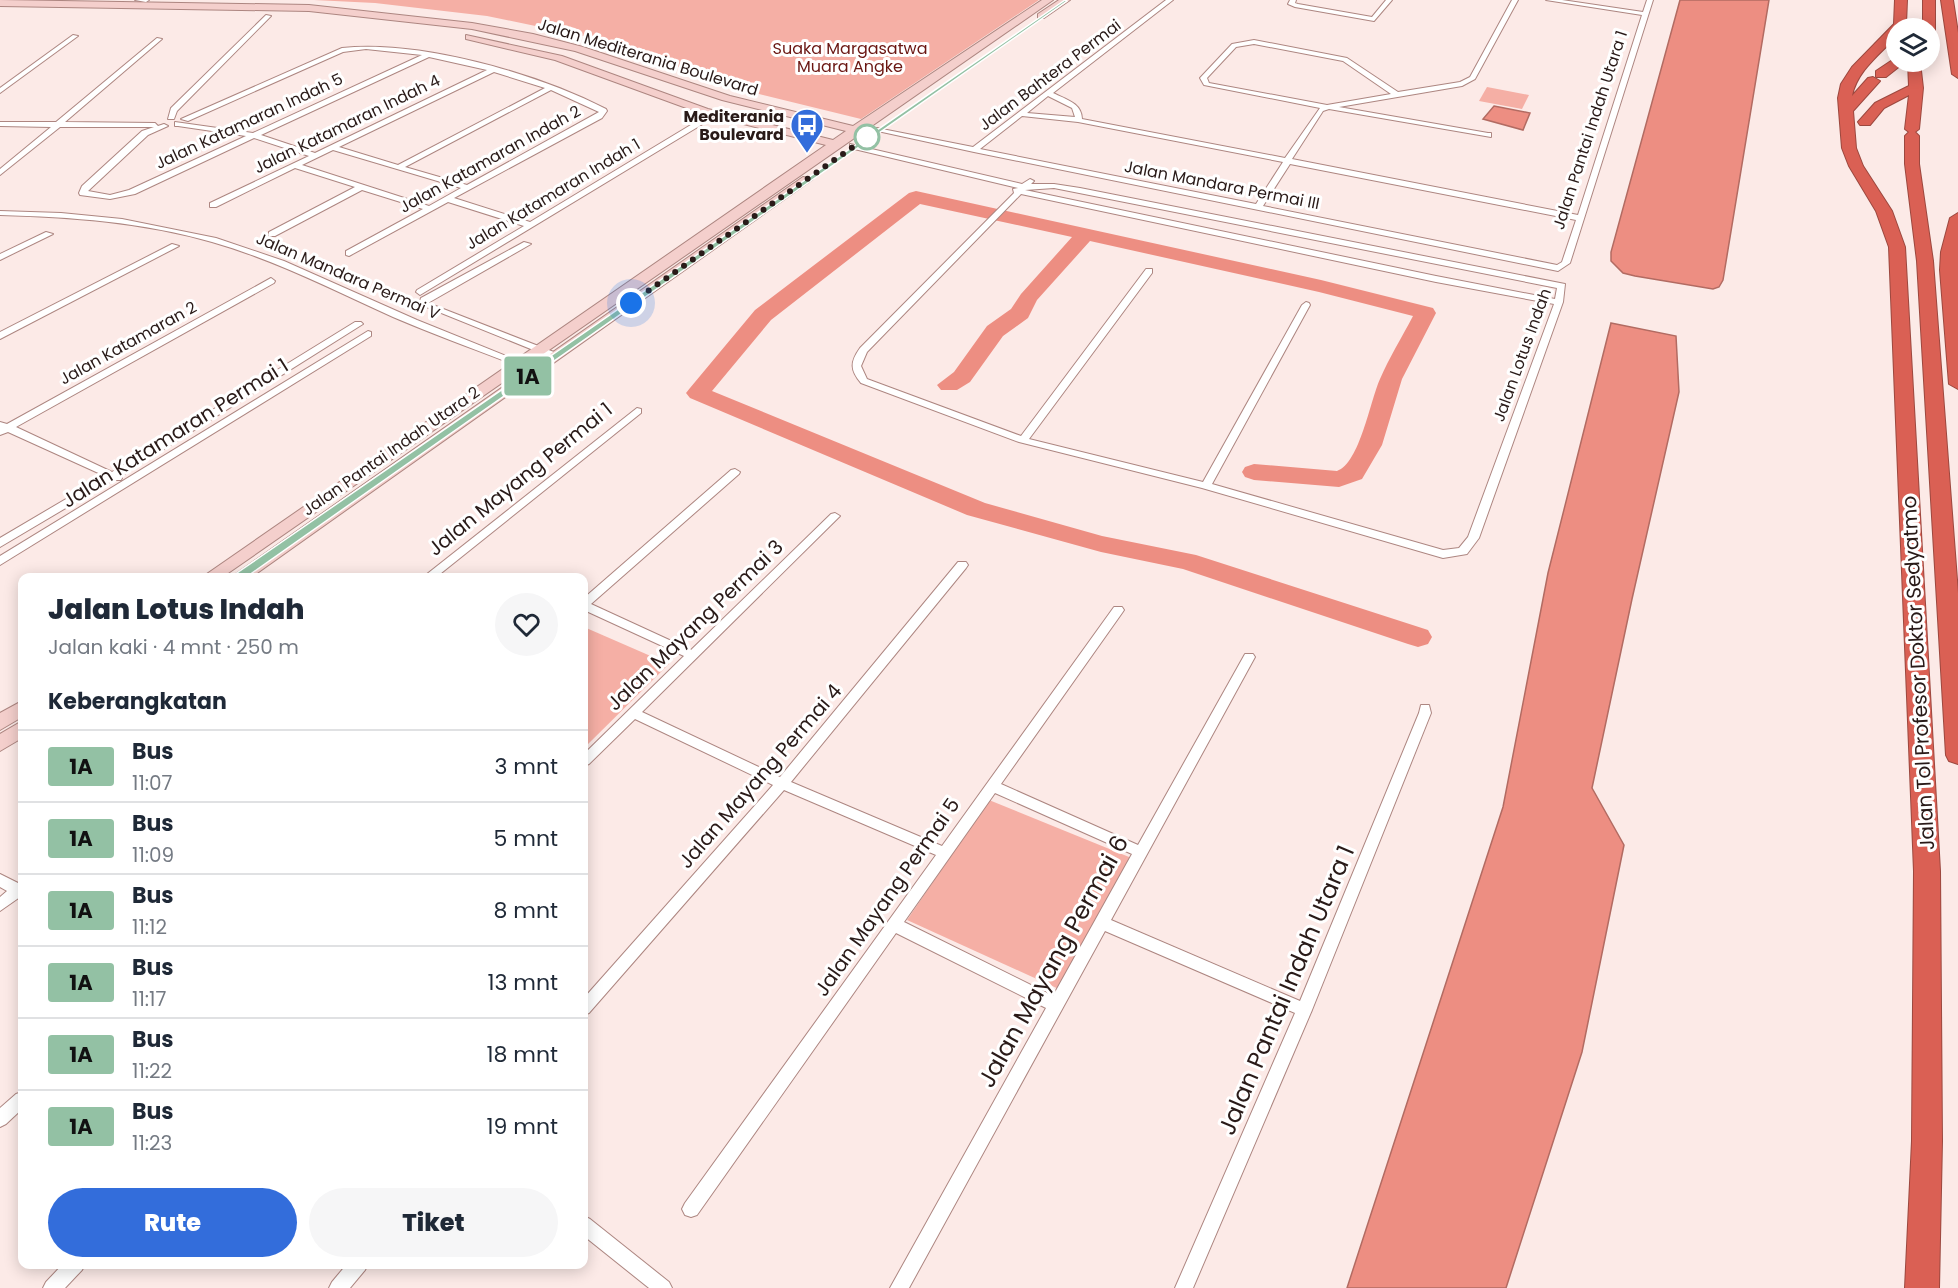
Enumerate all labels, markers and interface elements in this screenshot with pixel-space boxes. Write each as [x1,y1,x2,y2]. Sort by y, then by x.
street label: Jalan Mediterania Boulevard [535,12,761,102]
street label: Jalan Bahtera Permai [974,14,1126,136]
map controls [1886,18,1940,72]
button: layers [1886,18,1940,72]
street label: Jalan Pantai Indah Utara 1 [1547,28,1633,232]
park label: Suaka Margasatwa Muara Angke [773,37,927,78]
street label: Jalan Katamaran Indah 5 [151,67,347,175]
street label: Jalan Katamaran Indah 4 [250,69,444,179]
street label: Jalan Katamaran Indah 2 [395,100,585,218]
place label: Mediterania Boulevard [683,105,784,146]
bus stop icon: Mediterania Boulevard [789,107,825,154]
unlabelled marker [854,124,880,150]
street label: Jalan Katamaran Indah 1 [462,133,644,255]
street label: Jalan Mandara Permai III [1122,155,1322,215]
street label: Jalan Mandara Permai V [253,227,444,325]
street label: Jalan Lotus Indah [1487,285,1557,425]
your location [616,288,646,318]
street label: Jalan Katamaran 2 [55,296,201,390]
street label: Jalan Katamaran Permai 1 [56,352,294,514]
line badge: 1A [501,356,555,395]
text: 1A [516,362,540,391]
street label: Jalan Pantai Indah Utara 2 [298,381,484,521]
street label: Jalan Mayang Permai 1 [422,396,618,562]
street label: Jalan Tol Profesor Doktor Sedyatmo [1895,495,1941,851]
street label: Jalan Mayang Permai 3 [601,533,789,717]
text: Jalan Lotus Indah [48,590,305,629]
button: heart [495,593,558,656]
text: Jalan kaki · 4 mnt · 250 m [48,633,299,661]
street label: Jalan Mayang Permai 4 [672,678,848,874]
text: Keberangkatan [48,686,227,717]
text: Bus [132,736,174,767]
text: 3 mnt [494,751,558,782]
text: 1A [69,752,93,781]
text: 11:07 [132,769,173,797]
street label: Jalan Mayang Permai 5 [808,792,966,1002]
text: Bus [132,808,174,839]
text: 5 mnt [494,823,558,854]
text: 1A [69,824,93,853]
street label: Jalan Mayang Permai 6 [970,829,1136,1093]
street label: Jalan Pantai Indah Utara 1 [1210,840,1362,1140]
text: 11:09 [132,841,174,869]
text: Bus [132,880,174,911]
text: 8 mnt [493,895,558,926]
text: 1A [69,896,93,925]
text: 11:12 [132,913,167,941]
text: Bus [132,952,174,983]
text: 13 mnt [487,967,558,998]
text: 1A [69,968,93,997]
text: 11:17 [132,985,166,1013]
text: Bus [132,1024,174,1055]
text: 18 mnt [486,1039,558,1070]
text: 1A [69,1040,93,1069]
text: 11:22 [132,1057,172,1085]
text: Bus [132,1096,174,1127]
text: 19 mnt [486,1111,558,1142]
text: 1A [69,1112,93,1141]
text: 11:23 [132,1129,172,1157]
button: Rute [48,1188,297,1257]
button: Tiket [309,1188,558,1257]

